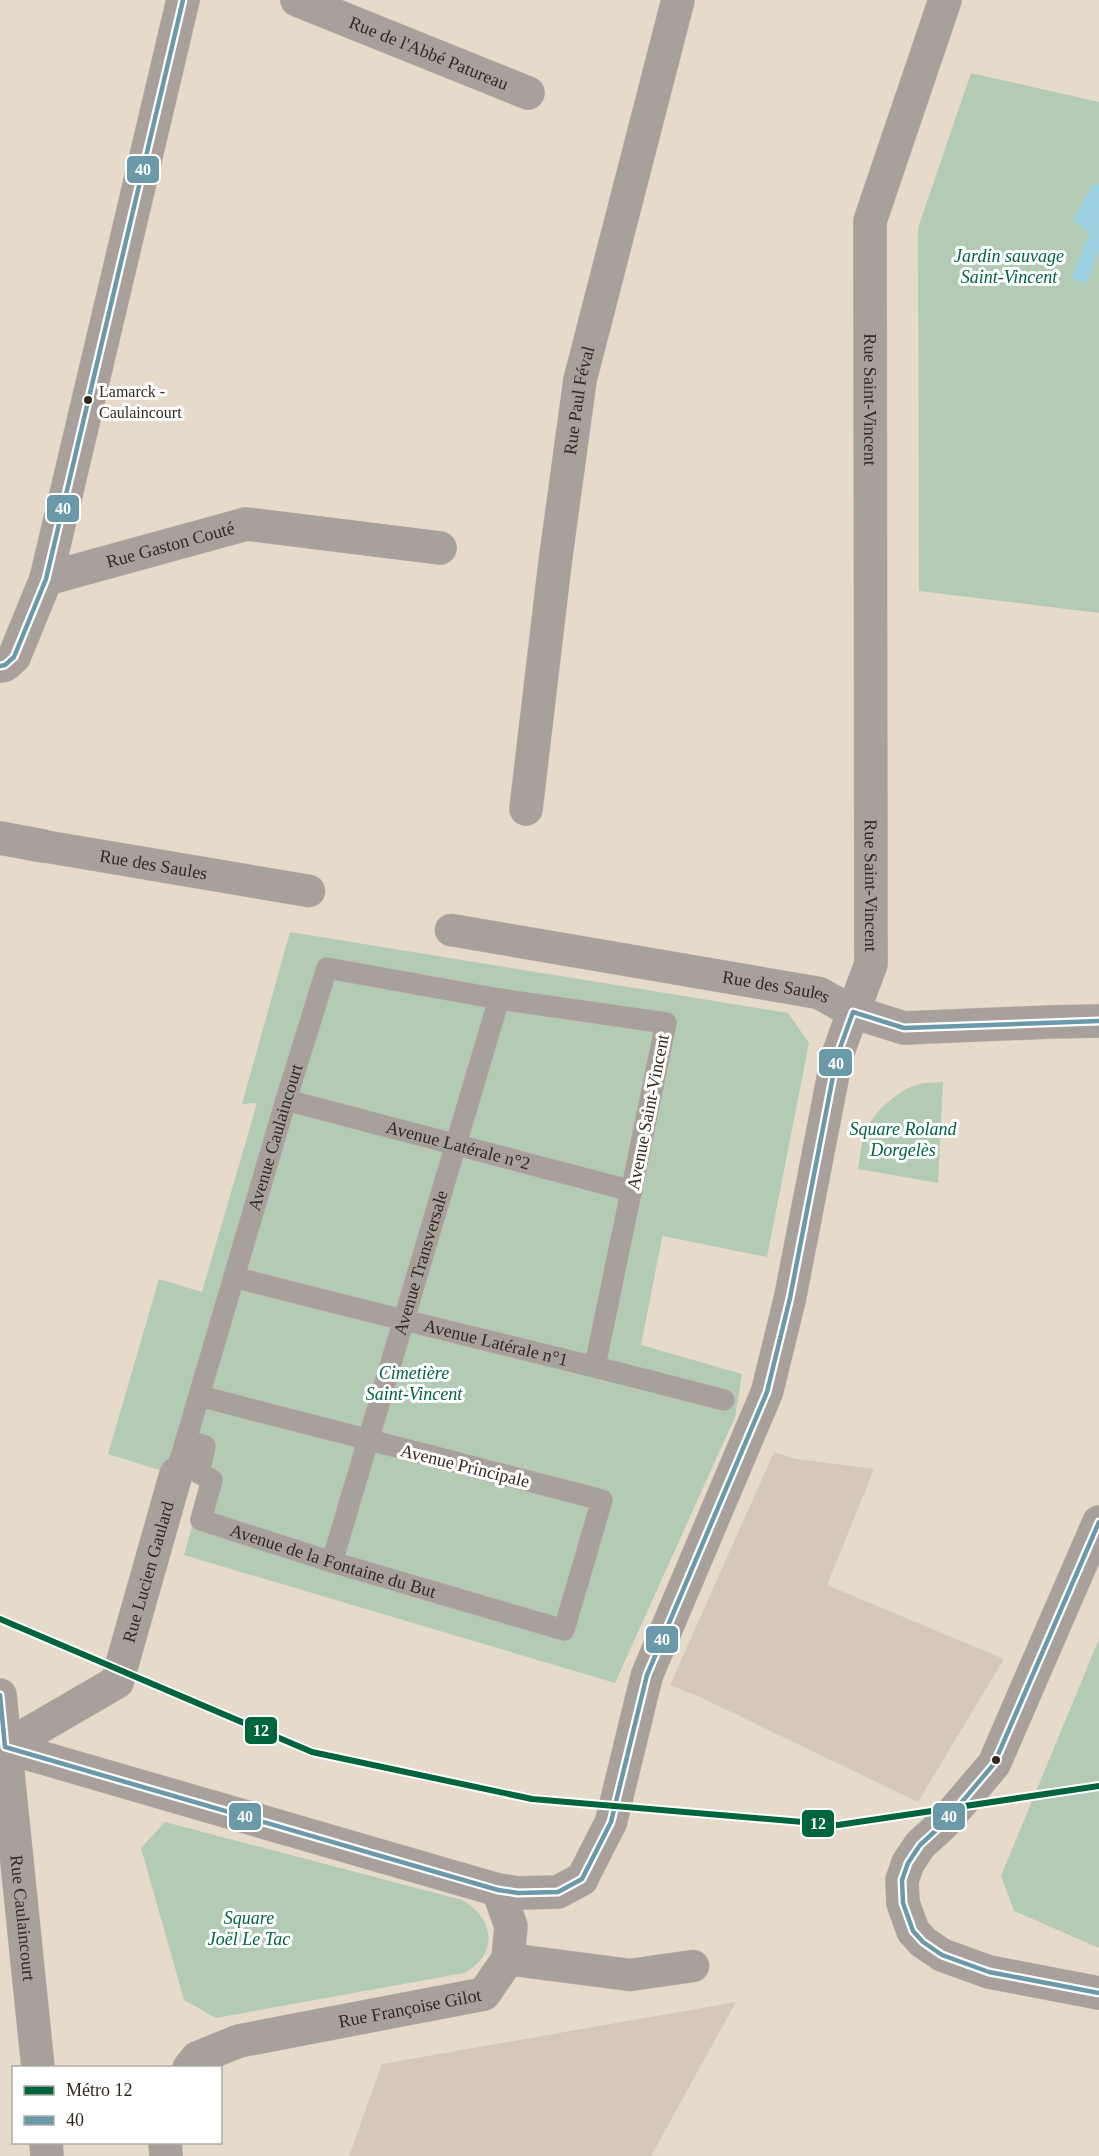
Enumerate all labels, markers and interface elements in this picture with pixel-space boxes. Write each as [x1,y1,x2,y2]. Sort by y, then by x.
street label: Rue de l'Abbé Patureau [346,12,511,94]
line badge: 40 [126,155,160,184]
text: 40 [135,161,151,178]
park label: Jardin sauvage Saint-Vincent [954,246,1064,287]
street label: Rue Saint-Vincent [860,333,880,466]
street label: Rue Paul Féval [560,344,598,456]
place label: Lamarck - Caulaincourt [99,383,182,421]
marker: Lamarck - Caulaincourt [82,394,94,406]
line badge: 40 [46,494,80,523]
text: 40 [55,500,71,517]
street label: Rue Gaston Couté [104,518,237,572]
street label: Rue Saint-Vincent [861,819,881,952]
street label: Rue des Saules [98,846,209,884]
street label: Rue des Saules [721,967,834,1007]
street label: Avenue Saint-Vincent [623,1033,673,1191]
line badge: 40 [818,1048,853,1077]
text: 40 [828,1055,844,1072]
street label: Avenue Caulaincourt [244,1061,307,1213]
street label: Avenue Latérale n°2 [384,1117,532,1174]
park label: Square Roland Dorgelès [850,1119,957,1160]
street label: Avenue Transversale [390,1188,452,1338]
street label: Avenue Latérale n°1 [422,1315,570,1370]
park label: Cimetière Saint-Vincent [366,1363,463,1404]
street label: Avenue Principale [398,1440,532,1492]
street label: Rue Lucien Gaulard [119,1499,178,1645]
street label: Avenue de la Fontaine du But [227,1520,438,1602]
line badge: 40 [645,1625,679,1654]
text: 40 [654,1631,670,1648]
line badge: 12 [244,1716,278,1745]
text: 12 [253,1722,269,1739]
unlabelled marker [990,1754,1002,1766]
line badge: 40 [228,1802,262,1831]
line badge: 40 [932,1802,966,1831]
text: 40 [237,1808,253,1825]
text: 40 [941,1808,957,1825]
line badge: 12 [801,1809,835,1838]
text: 12 [810,1815,826,1832]
street label: Rue Caulaincourt [6,1854,39,1982]
park label: Square Joël Le Tac [208,1908,290,1949]
street label: Rue Françoise Gilot [337,1985,483,2032]
legend [12,2066,222,2144]
text: Métro 12 [66,2080,133,2100]
text: 40 [66,2110,84,2130]

